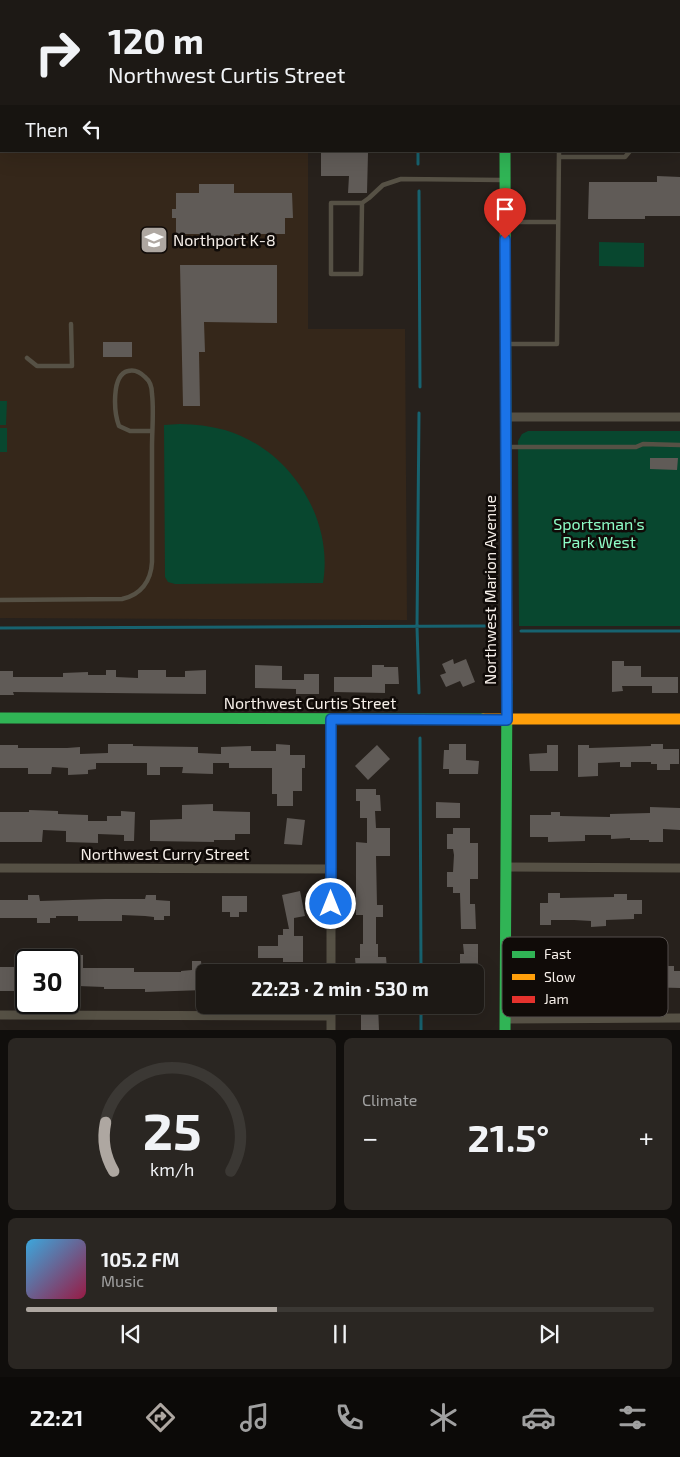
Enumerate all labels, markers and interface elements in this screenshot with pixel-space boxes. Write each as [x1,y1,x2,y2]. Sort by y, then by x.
text: 120 m [108,19,204,61]
icon: right [25,20,90,85]
text: Northwest Curtis Street [108,61,345,87]
icon: left [78,115,106,143]
text: Then [25,118,68,141]
pin [484,188,526,239]
icon: arrive [491,195,519,223]
school or university icon: Northport K-8 [139,225,169,255]
place label: Northport K-8 [173,230,276,249]
street label: Northwest Marion Avenue [480,495,499,685]
park label: Sportsman's Park West [553,514,645,551]
street label: Northwest Curtis Street [224,693,396,712]
street label: Northwest Curry Street [81,844,249,863]
position arrow [304,877,356,929]
legend [502,937,668,1017]
text: Fast [544,945,571,962]
speed limit sign: 30 [15,949,80,1014]
text: Slow [544,968,576,985]
text: 22:23 · 2 min · 530 m [251,977,429,1000]
text: Jam [544,990,569,1007]
text: Climate [362,1090,417,1109]
text: 25 [143,1098,201,1160]
text: 21.5° [468,1114,549,1160]
text: − [362,1120,378,1154]
text: + [639,1120,654,1154]
text: km/h [150,1158,194,1180]
text: 105.2 FM [101,1248,179,1271]
text: Music [101,1271,144,1290]
icon: previous [117,1320,145,1348]
icon: pause [326,1320,354,1348]
icon: next [535,1320,563,1348]
icon: directions [143,1400,178,1435]
icon: music [237,1400,272,1435]
icon: phone [332,1400,367,1435]
icon: climate [426,1400,461,1435]
icon: car [521,1400,556,1435]
icon: filters [615,1400,650,1435]
text: 22:21 [30,1404,83,1430]

